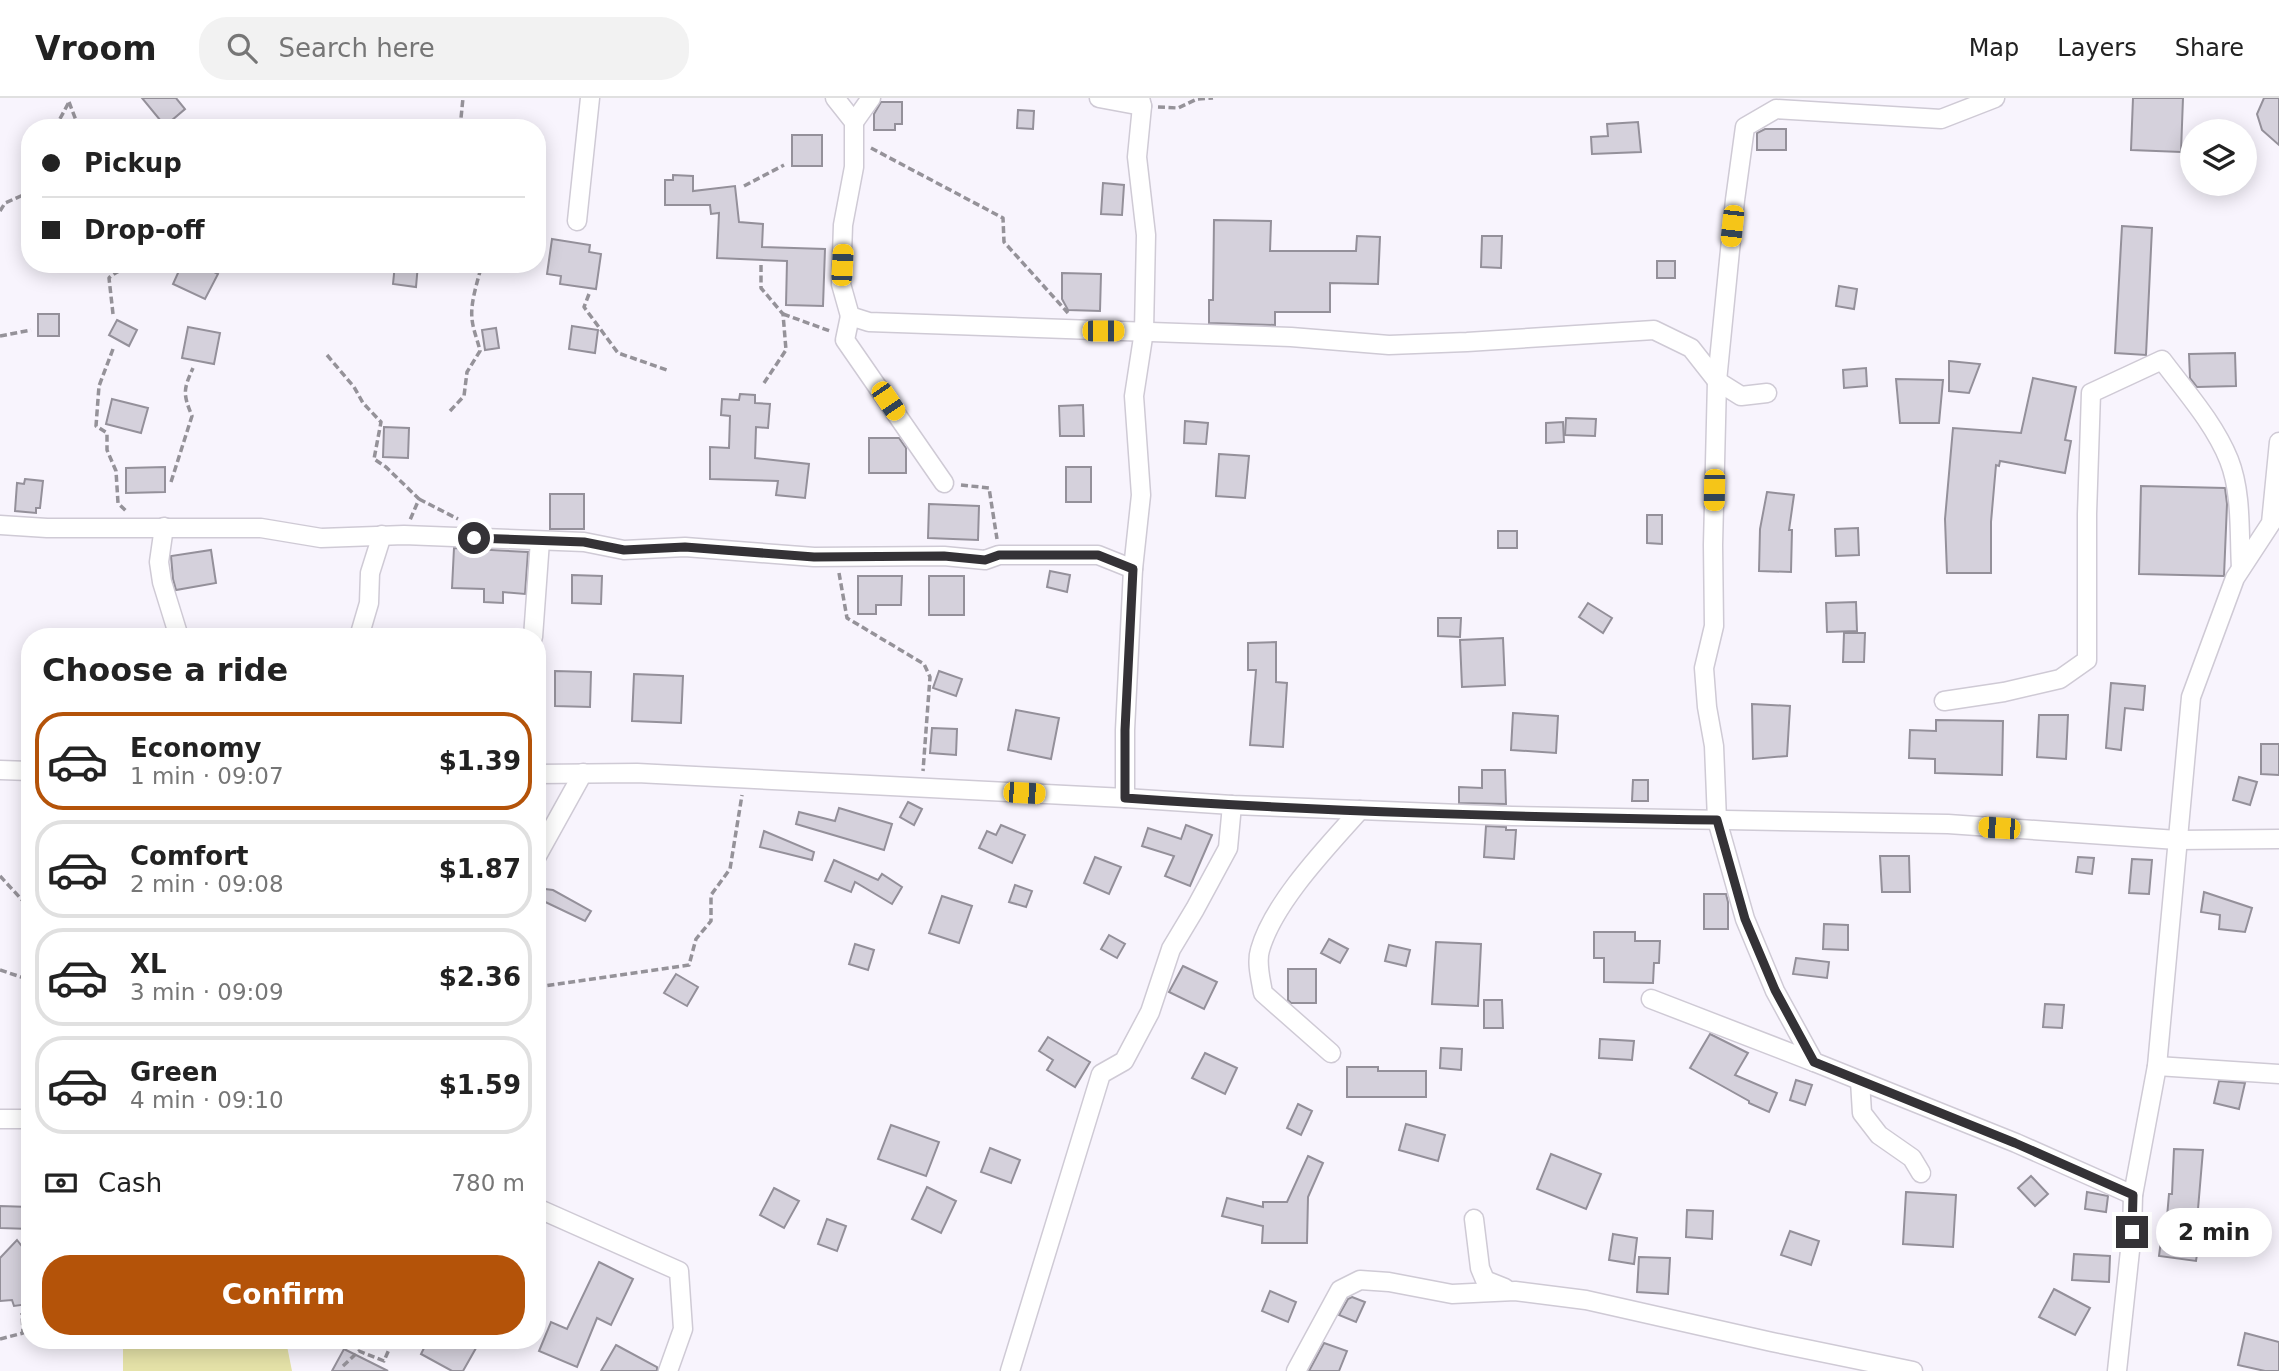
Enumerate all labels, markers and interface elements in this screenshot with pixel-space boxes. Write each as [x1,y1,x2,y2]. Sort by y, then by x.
search box [199,17,689,80]
text: Vroom [35,29,157,68]
icon: search [223,29,261,67]
text: Search here [279,33,435,63]
text: Map [1969,34,2019,62]
text: Layers [2057,34,2137,62]
text: Share [2175,34,2244,62]
map controls [2180,119,2257,196]
button: layers [2180,119,2257,196]
text: Pickup [84,148,182,178]
car [1720,204,1745,248]
text: Drop-off [84,215,205,245]
car [831,243,854,287]
car [1083,321,1125,342]
car [868,378,909,424]
car [1704,469,1725,511]
route start [458,522,490,554]
text: Choose a ride [42,651,288,689]
icon: car [46,730,109,793]
text: Economy [130,733,261,763]
text: $1.39 [439,746,521,776]
text: 1 min · 09:07 [130,763,284,789]
car [1003,781,1046,805]
car [1978,816,2021,840]
icon: car [46,838,109,901]
text: Comfort [130,841,248,871]
text: $1.87 [439,854,521,884]
text: 2 min · 09:08 [130,871,284,897]
icon: car [46,946,109,1009]
text: XL [130,949,167,979]
text: $2.36 [439,962,521,992]
text: 3 min · 09:09 [130,979,284,1005]
icon: car [46,1054,109,1117]
text: Green [130,1057,218,1087]
text: $1.59 [439,1070,521,1100]
text: 4 min · 09:10 [130,1087,284,1113]
icon: cash [42,1164,80,1202]
text: Cash [98,1168,162,1198]
text: 780 m [451,1170,525,1196]
callout: 2 min [2156,1208,2272,1256]
route end [2116,1216,2148,1248]
text: 2 min [2178,1219,2250,1245]
button: Confirm [42,1255,525,1335]

